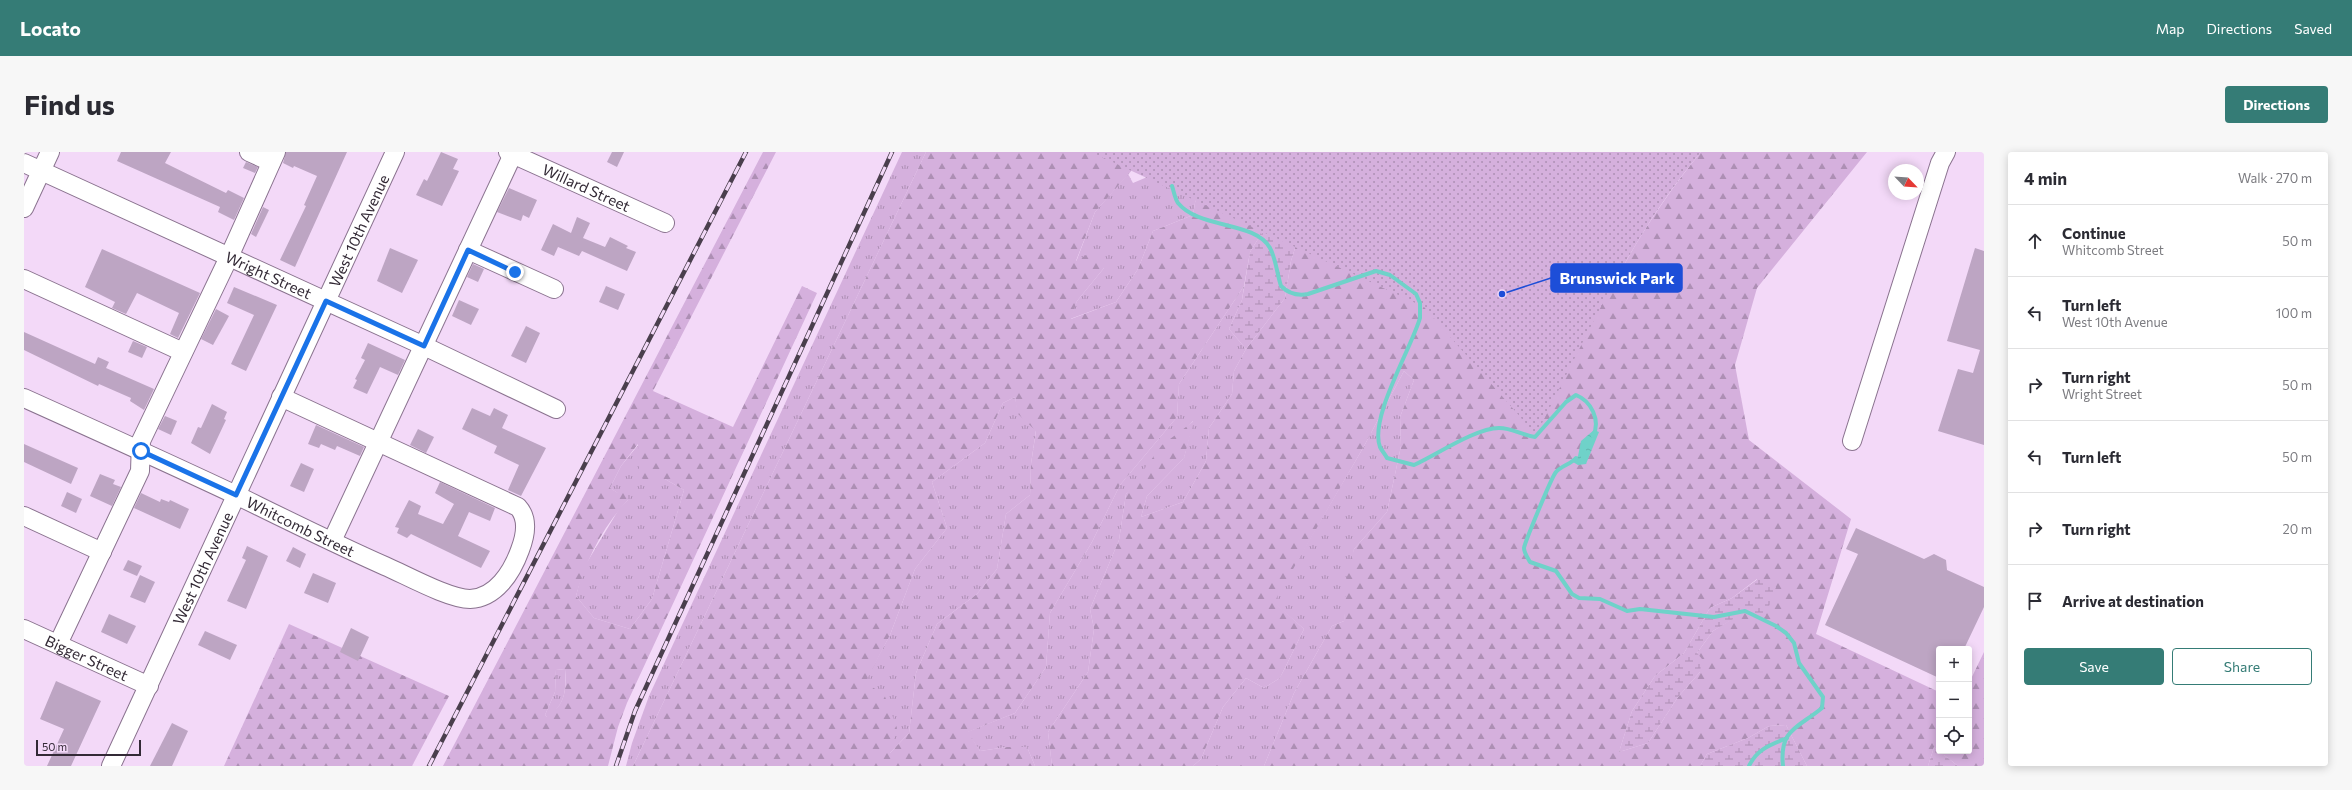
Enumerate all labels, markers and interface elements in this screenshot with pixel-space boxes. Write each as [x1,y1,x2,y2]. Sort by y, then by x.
text: Locato [20,17,81,40]
text: Map [2156,20,2185,37]
text: Directions [2207,20,2272,37]
text: Saved [2294,20,2332,37]
button: Directions [2225,86,2328,123]
text: Find us [24,87,115,121]
street label: Willard Street [540,160,633,215]
north arrow [1888,164,1924,200]
text: 4 min [2024,168,2067,189]
text: Walk · 270 m [2238,170,2312,186]
street label: West 10th Avenue [325,171,392,290]
text: Continue [2062,224,2126,242]
icon: ahead [2024,230,2046,252]
text: 50 m [2282,233,2312,249]
text: Whitcomb Street [2062,242,2164,258]
street label: Wright Street [223,247,314,302]
route end [506,263,524,281]
callout: Brunswick Park [1551,264,1682,292]
text: Brunswick Park [1559,268,1675,287]
text: Turn left [2062,296,2121,314]
icon: left [2024,302,2046,324]
text: 100 m [2276,305,2312,321]
text: West 10th Avenue [2062,314,2168,330]
text: Turn right [2062,368,2131,386]
icon: right [2024,374,2046,396]
text: 50 m [2282,377,2312,393]
text: Wright Street [2062,386,2142,402]
route start [132,442,150,460]
icon: left [2024,446,2046,468]
text: Turn left [2062,448,2121,466]
text: 50 m [2282,449,2312,465]
street label: Whitcomb Street [244,493,357,560]
street label: West 10th Avenue [169,509,236,627]
icon: right [2024,518,2046,540]
text: Turn right [2062,520,2131,538]
text: 20 m [2283,521,2312,537]
icon: arrive [2024,590,2046,612]
text: Arrive at destination [2062,592,2204,610]
street label: Bigger Street [43,631,131,684]
map controls [1936,646,1972,754]
button: + [1936,646,1972,682]
button: Save [2024,648,2164,685]
button: Share [2172,648,2312,685]
button: − [1936,682,1972,718]
button: locate [1936,718,1972,754]
scale bar [36,738,141,757]
text: 50 m [42,740,67,753]

